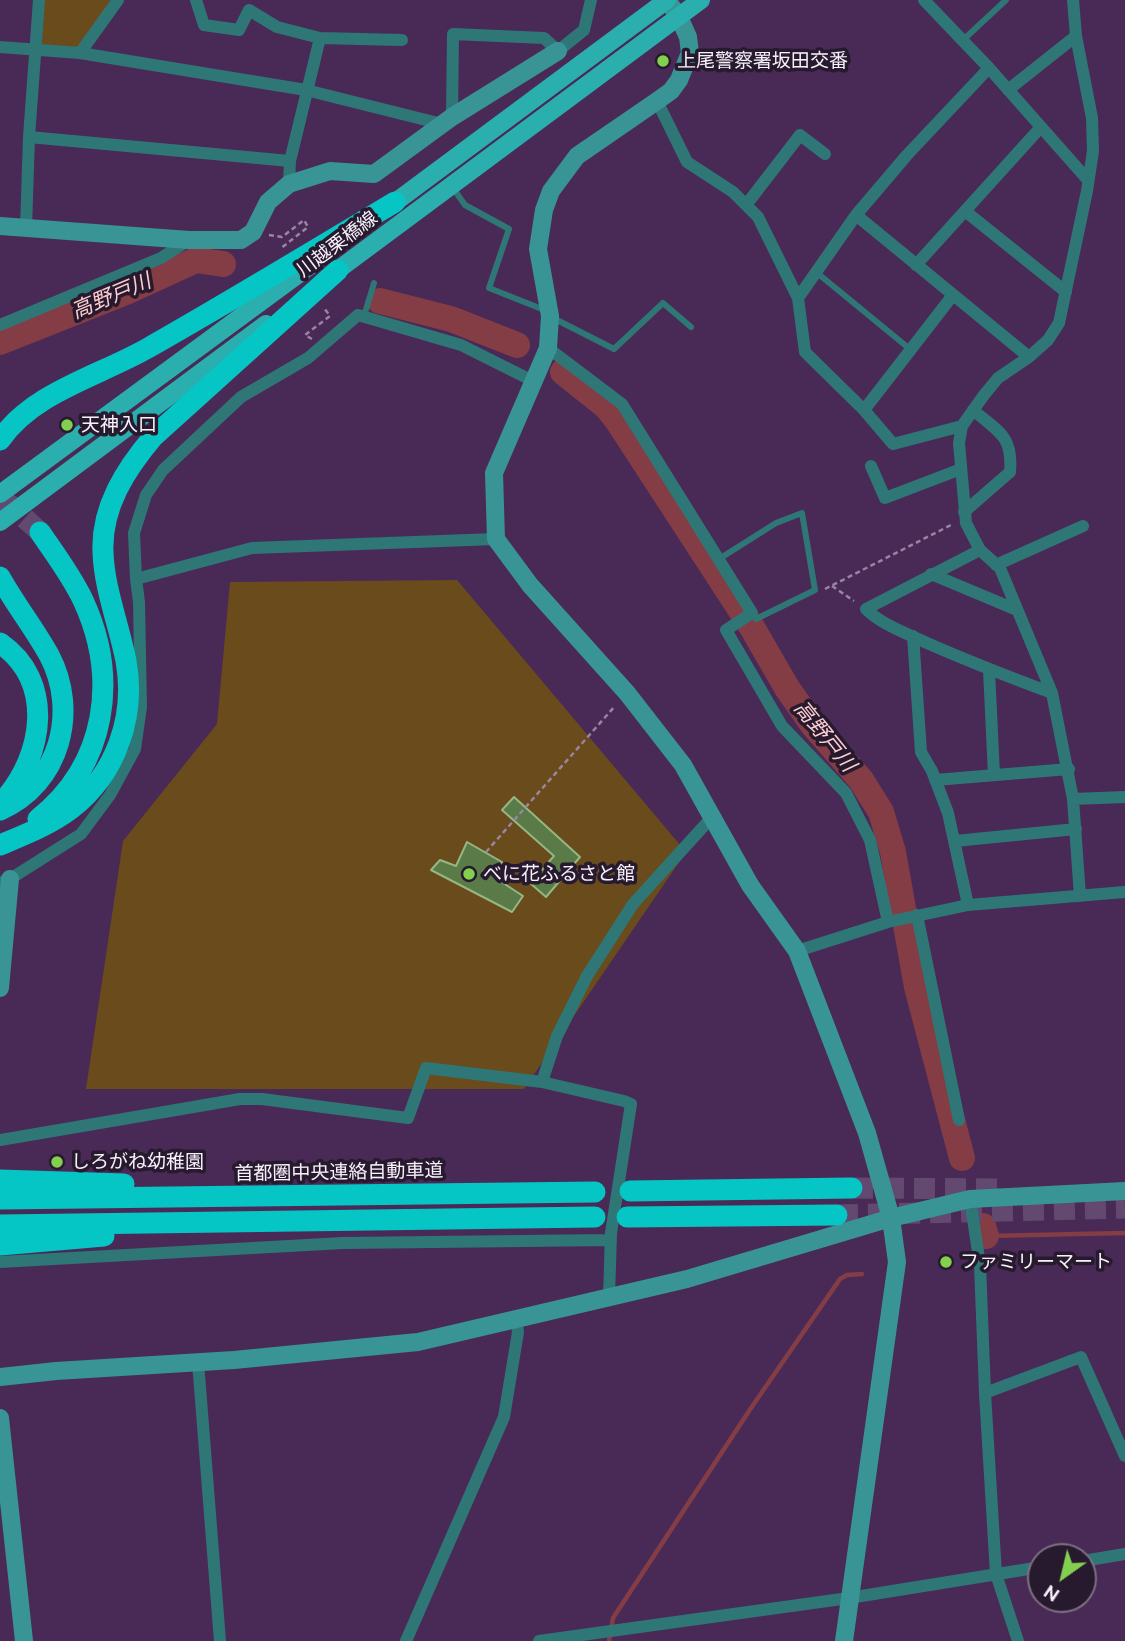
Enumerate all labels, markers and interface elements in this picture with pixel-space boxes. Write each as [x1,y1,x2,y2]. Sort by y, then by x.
place label: 上尾警察署坂田交番 [677,50,848,72]
marker: 上尾警察署坂田交番 [655,53,671,69]
street label: 川越栗橋線 [292,206,382,282]
water label: 高野戸川 [67,268,155,324]
place label: 天神入口 [81,414,157,436]
marker: 天神入口 [59,417,75,433]
water label: 高野戸川 [789,695,861,777]
place label: べに花ふるさと館 [483,863,635,885]
marker: べに花ふるさと館 [461,866,477,882]
place label: しろがね幼稚園 [71,1151,204,1173]
marker: しろがね幼稚園 [49,1154,65,1170]
street label: 首都圏中央連絡自動車道 [234,1159,444,1185]
place label: ファミリーマート [960,1251,1112,1273]
marker: ファミリーマート [938,1254,954,1270]
north arrow [1027,1543,1097,1613]
text: N [1039,1581,1063,1607]

